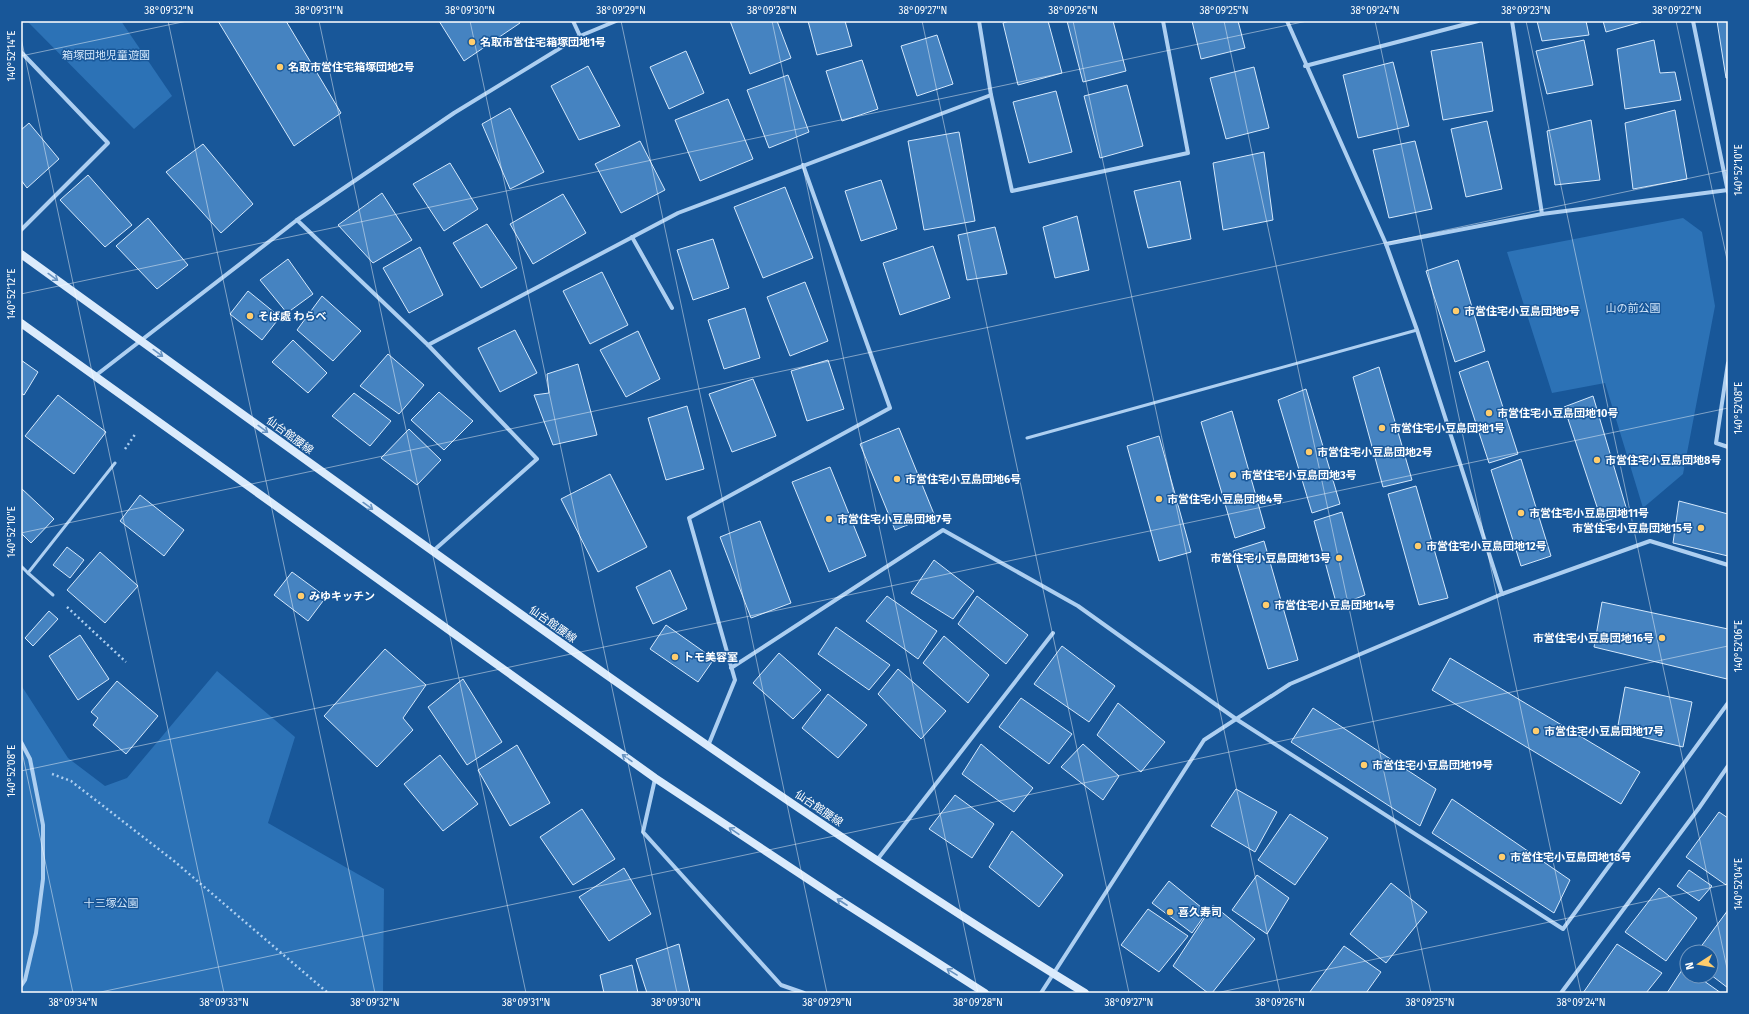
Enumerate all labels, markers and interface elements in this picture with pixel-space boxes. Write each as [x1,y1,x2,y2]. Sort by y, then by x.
text: 38°09'32"N [144,5,194,17]
text: 38°09'31"N [295,5,343,17]
text: 38°09'30"N [445,5,495,17]
text: 38°09'29"N [596,5,646,17]
text: 38°09'28"N [747,5,797,17]
text: 38°09'27"N [899,5,947,17]
text: 38°09'26"N [1048,5,1098,17]
text: 38°09'25"N [1199,5,1249,17]
text: 38°09'24"N [1351,5,1399,17]
text: 38°09'23"N [1501,5,1551,17]
text: 38°09'22"N [1652,5,1702,17]
text: 140°52'14"E [6,31,18,81]
place label: 名取市営住宅箱塚団地1号 [480,36,606,49]
marker: 名取市営住宅箱塚団地1号 [467,37,477,47]
park label: 箱塚団地児童遊園 [62,49,150,62]
place label: 名取市営住宅箱塚団地2号 [288,61,415,74]
marker: 名取市営住宅箱塚団地2号 [275,62,285,72]
text: 140°52'10"E [1733,144,1745,196]
text: 140°52'12"E [6,268,18,320]
one-way arrow [47,273,58,281]
park label: 山の前公園 [1606,302,1661,315]
place label: 市営住宅小豆島団地9号 [1464,305,1580,318]
marker: 市営住宅小豆島団地9号 [1451,306,1461,316]
place label: そば處 わらべ [258,310,327,323]
marker: そば處 わらべ [245,311,255,321]
one-way arrow [152,349,163,357]
text: 140°52'08"E [1733,382,1745,434]
place label: 市営住宅小豆島団地10号 [1497,407,1619,420]
marker: 市営住宅小豆島団地10号 [1484,408,1494,418]
street label: 仙台館腰線 [264,414,316,457]
place label: 市営住宅小豆島団地1号 [1390,422,1505,435]
marker: 市営住宅小豆島団地1号 [1377,423,1387,433]
one-way arrow [257,425,268,434]
place label: 市営住宅小豆島団地2号 [1317,446,1433,459]
marker: 市営住宅小豆島団地2号 [1304,447,1314,457]
place label: 市営住宅小豆島団地8号 [1605,454,1721,467]
marker: 市営住宅小豆島団地8号 [1592,455,1602,465]
place label: 市営住宅小豆島団地3号 [1241,469,1357,482]
marker: 市営住宅小豆島団地3号 [1228,470,1238,480]
place label: 市営住宅小豆島団地6号 [905,473,1021,486]
marker: 市営住宅小豆島団地6号 [892,474,902,484]
place label: 市営住宅小豆島団地4号 [1167,493,1283,506]
marker: 市営住宅小豆島団地4号 [1154,494,1164,504]
one-way arrow [363,502,374,510]
text: 140°52'10"E [6,506,18,558]
place label: 市営住宅小豆島団地11号 [1529,507,1649,520]
marker: 市営住宅小豆島団地11号 [1516,508,1526,518]
place label: 市営住宅小豆島団地7号 [837,513,952,526]
marker: 市営住宅小豆島団地7号 [824,514,834,524]
place label: 市営住宅小豆島団地15号 [1572,522,1693,535]
marker: 市営住宅小豆島団地15号 [1696,523,1706,533]
place label: 市営住宅小豆島団地12号 [1426,540,1547,553]
marker: 市営住宅小豆島団地12号 [1413,541,1423,551]
place label: 市営住宅小豆島団地13号 [1210,552,1331,565]
marker: 市営住宅小豆島団地13号 [1334,553,1344,563]
place label: みゆキッチン [309,590,375,603]
marker: みゆキッチン [296,591,306,601]
place label: 市営住宅小豆島団地14号 [1274,599,1395,612]
marker: 市営住宅小豆島団地14号 [1261,600,1271,610]
street label: 仙台館腰線 [526,603,579,646]
text: 140°52'06"E [1733,620,1745,672]
place label: 市営住宅小豆島団地16号 [1533,632,1654,645]
marker: 市営住宅小豆島団地16号 [1657,633,1667,643]
place label: トモ美容室 [683,651,738,664]
marker: トモ美容室 [670,652,680,662]
place label: 市営住宅小豆島団地17号 [1544,725,1664,738]
marker: 市営住宅小豆島団地17号 [1531,726,1541,736]
text: 140°52'08"E [6,745,18,797]
one-way arrow [621,754,632,762]
place label: 市営住宅小豆島団地19号 [1372,759,1493,772]
marker: 市営住宅小豆島団地19号 [1359,760,1369,770]
street label: 仙台館腰線 [792,788,845,829]
one-way arrow [728,826,740,834]
place label: 市営住宅小豆島団地18号 [1510,851,1632,864]
marker: 市営住宅小豆島団地18号 [1497,852,1507,862]
text: 140°52'04"E [1733,858,1745,910]
park label: 十三塚公園 [84,897,139,910]
one-way arrow [837,898,848,907]
place label: 喜久寿司 [1178,906,1222,919]
marker: 喜久寿司 [1165,907,1175,917]
north arrow [1679,944,1719,984]
text: N [1683,961,1697,971]
one-way arrow [947,968,958,976]
text: 38°09'34"N [48,997,98,1009]
text: 38°09'33"N [199,997,249,1009]
text: 38°09'32"N [350,997,400,1009]
text: 38°09'31"N [502,997,550,1009]
text: 38°09'30"N [651,997,701,1009]
text: 38°09'29"N [802,997,852,1009]
text: 38°09'28"N [953,997,1003,1009]
text: 38°09'27"N [1105,997,1153,1009]
text: 38°09'26"N [1255,997,1305,1009]
text: 38°09'25"N [1405,997,1455,1009]
text: 38°09'24"N [1557,997,1605,1009]

